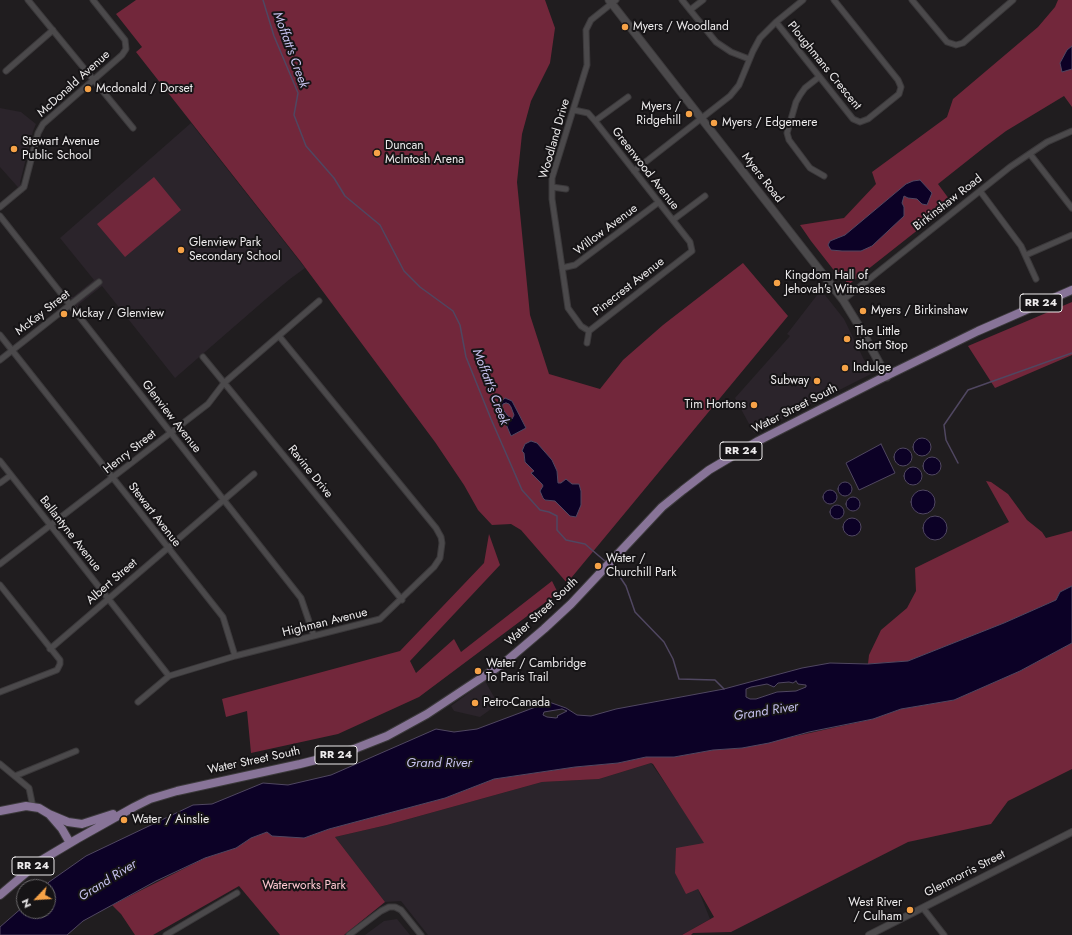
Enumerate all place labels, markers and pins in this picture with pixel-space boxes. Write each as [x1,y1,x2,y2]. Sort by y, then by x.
place label: Myers / Woodland [633,20,729,34]
marker: Myers / Woodland [620,22,630,32]
place label: Mcdonald / Dorset [96,82,193,96]
marker: Mcdonald / Dorset [83,84,93,94]
place label: Myers / Ridgehill [636,100,681,128]
marker: Myers / Ridgehill [684,109,694,119]
place label: Myers / Edgemere [722,116,817,130]
marker: Myers / Edgemere [709,118,719,128]
place label: Stewart Avenue Public School [22,135,99,163]
place label: Duncan McIntosh Arena [385,139,464,167]
marker: Stewart Avenue Public School [9,144,19,154]
marker: Duncan McIntosh Arena [372,148,382,158]
place label: Glenview Park Secondary School [189,236,281,264]
marker: Glenview Park Secondary School [176,245,186,255]
place label: Kingdom Hall of Jehovah's Witnesses [785,269,885,297]
marker: Kingdom Hall of Jehovah's Witnesses [772,278,782,288]
place label: Myers / Birkinshaw [871,304,968,318]
marker: Myers / Birkinshaw [858,306,868,316]
place label: Mckay / Glenview [72,307,164,321]
marker: Mckay / Glenview [59,309,69,319]
place label: The Little Short Stop [855,325,908,353]
marker: The Little Short Stop [842,334,852,344]
place label: Indulge [853,361,891,375]
marker: Indulge [840,363,850,373]
place label: Subway [770,374,809,388]
marker: Subway [812,376,822,386]
place label: Tim Hortons [685,398,746,412]
marker: Tim Hortons [749,400,759,410]
place label: Water / Churchill Park [606,552,676,580]
marker: Water / Churchill Park [593,561,603,571]
place label: Water / Cambridge To Paris Trail [486,657,586,685]
marker: Water / Cambridge To Paris Trail [473,666,483,676]
place label: Petro-Canada [483,696,550,710]
marker: Petro-Canada [470,698,480,708]
place label: Water / Ainslie [132,813,209,827]
marker: Water / Ainslie [119,815,129,825]
place label: West River / Culham [848,896,902,924]
marker: West River / Culham [905,905,915,915]

